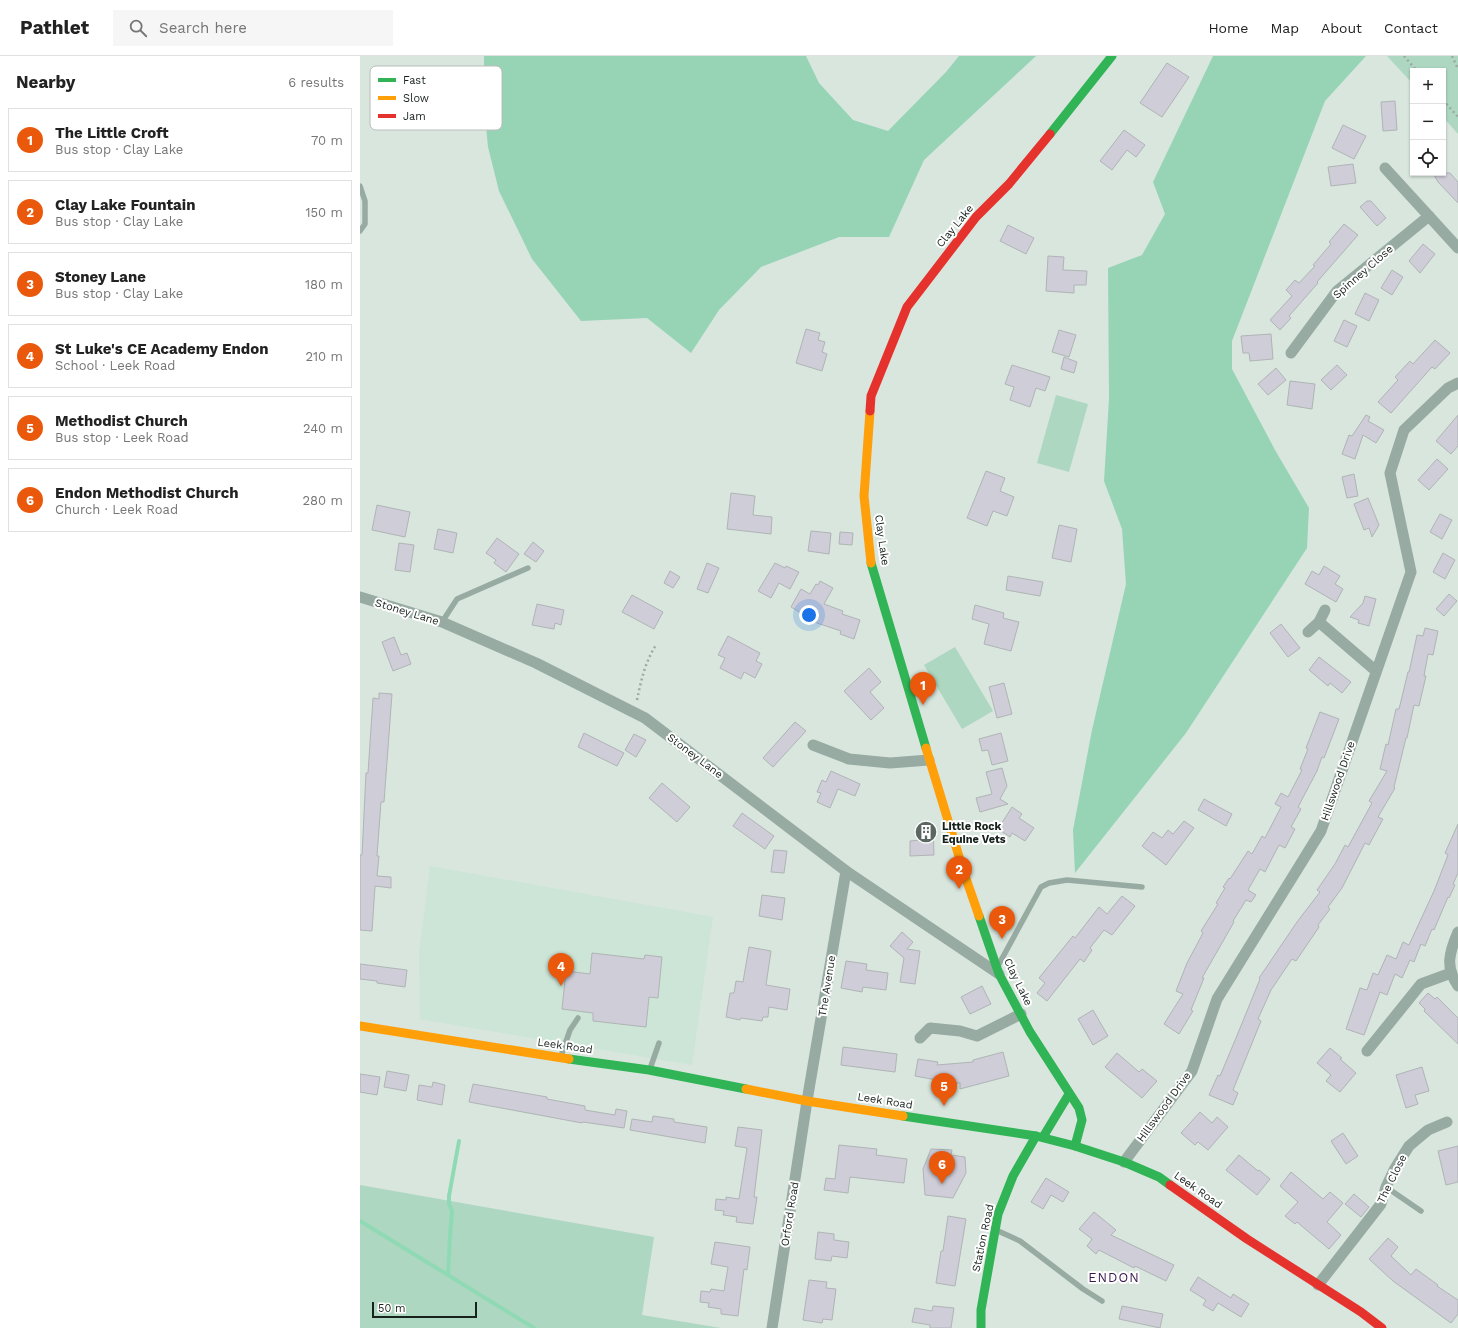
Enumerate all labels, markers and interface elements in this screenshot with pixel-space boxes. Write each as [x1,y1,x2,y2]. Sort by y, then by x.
search box [113,10,393,46]
text: Pathlet [20,16,89,39]
icon: search [127,17,149,39]
text: Search here [159,19,247,37]
text: Home [1208,20,1248,36]
text: Map [1270,20,1299,36]
text: About [1321,20,1362,36]
text: Contact [1384,20,1438,36]
legend [370,66,502,130]
map controls [1410,68,1446,176]
button: + [1410,68,1446,104]
text: Nearby [16,72,75,92]
text: Fast [403,74,426,87]
text: 6 results [288,75,344,90]
text: Slow [403,92,429,105]
button: − [1410,104,1446,140]
text: Jam [403,110,426,123]
text: The Little Croft [55,124,169,142]
text: 1 [27,133,33,148]
text: 70 m [311,133,343,148]
button: locate [1410,140,1446,176]
text: Bus stop · Clay Lake [55,142,183,157]
text: Clay Lake Fountain [55,196,195,214]
street label: Clay Lake [934,202,976,250]
text: 2 [26,205,34,220]
text: 150 m [305,205,343,220]
text: Bus stop · Clay Lake [55,214,183,229]
street label: Spinney Close [1330,242,1396,302]
text: Stoney Lane [55,268,146,286]
text: 3 [26,277,34,292]
text: 180 m [305,277,343,292]
text: Bus stop · Clay Lake [55,286,183,301]
text: St Luke's CE Academy Endon [55,340,268,358]
text: 4 [26,349,34,364]
text: 210 m [305,349,343,364]
text: School · Leek Road [55,358,175,373]
text: Methodist Church [55,412,188,430]
text: 5 [26,421,34,436]
text: 240 m [303,421,343,436]
text: Bus stop · Leek Road [55,430,189,445]
text: Endon Methodist Church [55,484,239,502]
text: 6 [26,493,34,508]
text: 280 m [303,493,343,508]
text: Church · Leek Road [55,502,178,517]
street label: Clay Lake [872,514,892,566]
street label: Stoney Lane [373,596,441,628]
your location [799,605,819,625]
pin: 1 [910,672,936,705]
street label: Stoney Lane [665,731,725,781]
street label: Hillswood Drive [1318,739,1358,823]
building icon: Little Rock Equine Vets [913,819,939,845]
place label: Little Rock Equine Vets [942,820,1006,846]
pin: 2 [946,856,972,889]
pin: 3 [989,906,1015,939]
pin: 4 [548,953,574,986]
street label: The Avenue [816,954,838,1018]
street label: Clay Lake [1001,956,1035,1008]
street label: Leek Road [537,1036,593,1056]
street label: Hillswood Drive [1134,1069,1194,1145]
pin: 5 [931,1073,957,1106]
street label: Leek Road [856,1090,914,1112]
pin: 6 [929,1151,955,1184]
street label: The Close [1375,1152,1409,1206]
street label: Leek Road [1171,1169,1225,1211]
street label: Orford Road [778,1181,802,1247]
street label: Station Road [969,1203,997,1273]
district label: ENDON [1088,1270,1140,1285]
scale bar [372,1300,477,1319]
text: 50 m [378,1302,405,1315]

